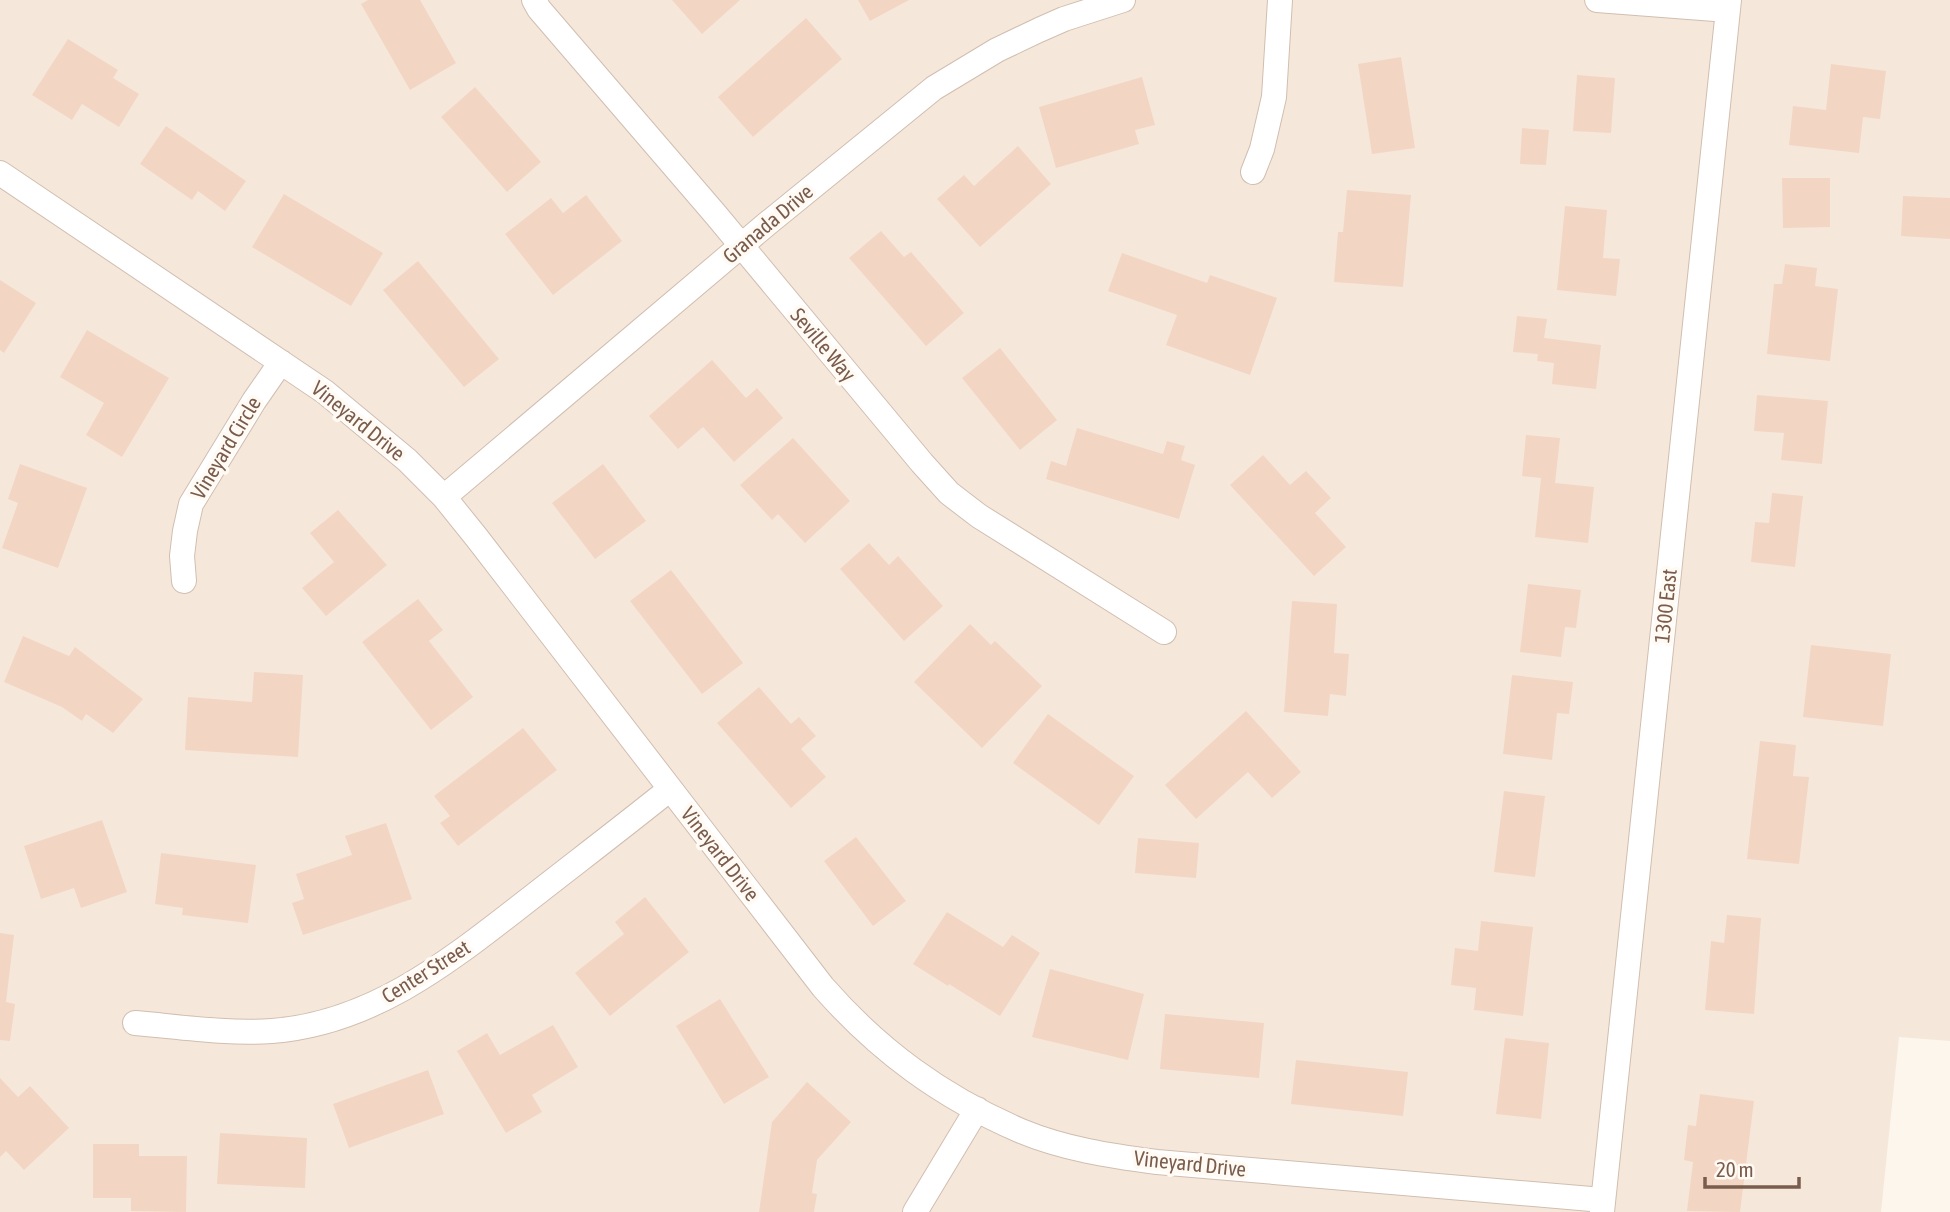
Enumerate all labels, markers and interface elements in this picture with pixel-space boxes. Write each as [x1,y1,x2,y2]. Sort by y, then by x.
street label: Granada Drive [718,179,817,268]
street label: Seville Way [786,303,861,386]
street label: Vineyard Drive [307,375,410,465]
street label: Vineyard Circle [185,392,265,503]
street label: 1300 East [1649,568,1681,644]
street label: Vineyard Drive [677,802,765,905]
street label: Center Street [377,935,474,1008]
street label: Vineyard Drive [1133,1145,1247,1181]
scale bar [1705,1146,1800,1190]
text: 20 m [1716,1157,1754,1181]

